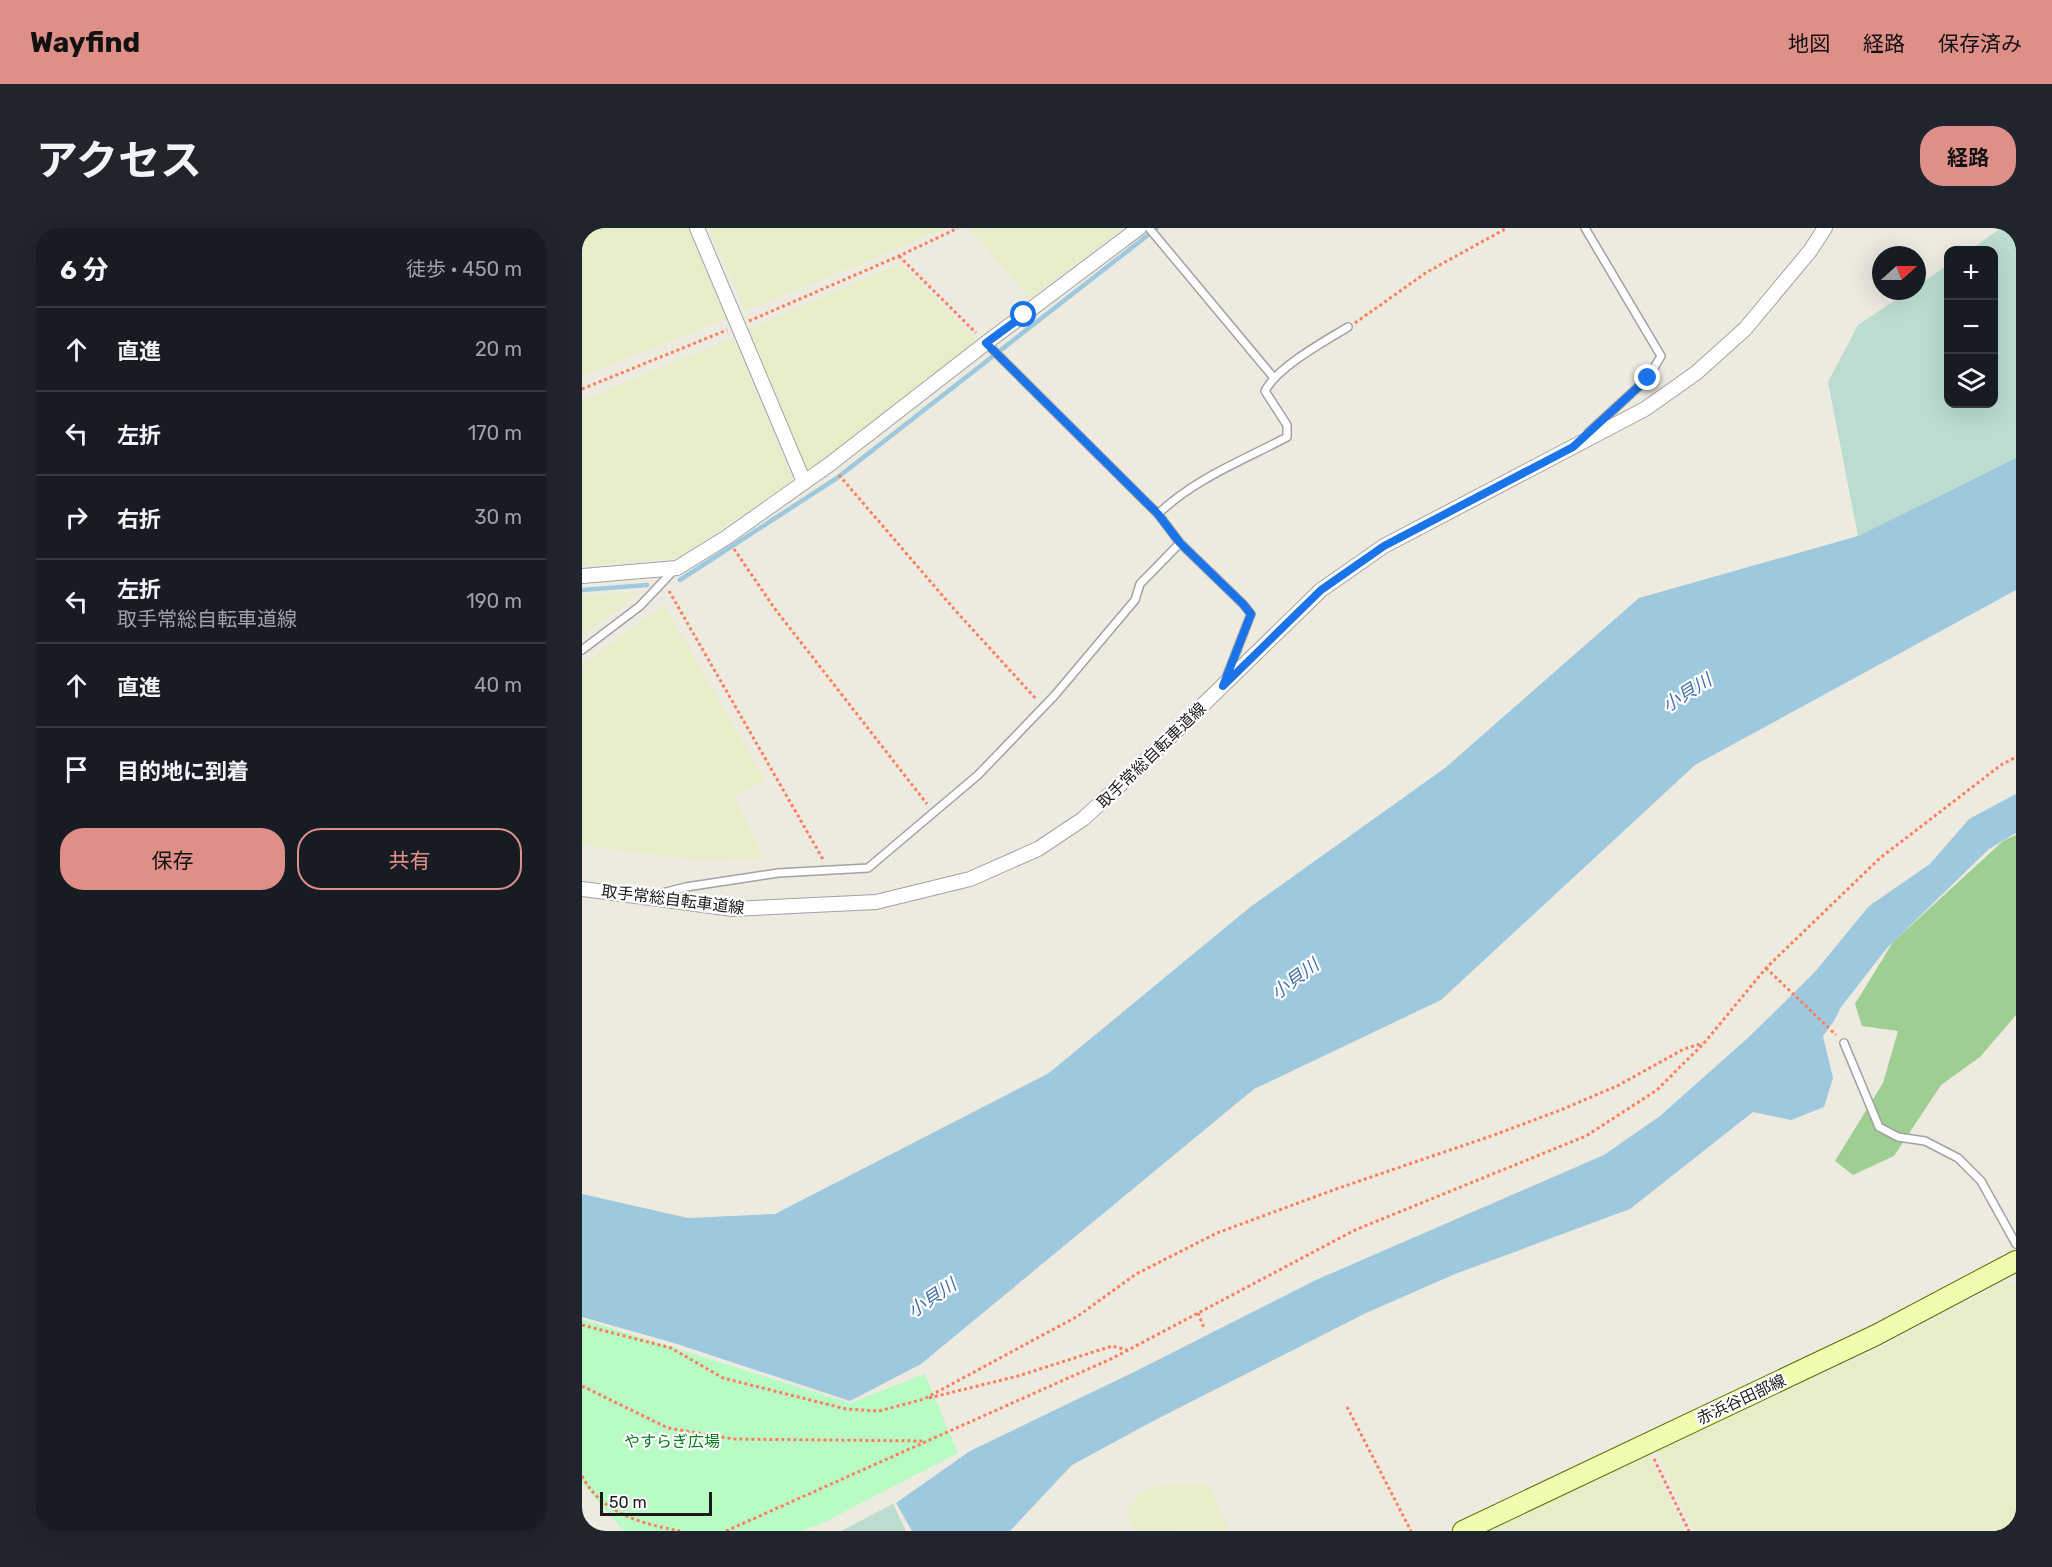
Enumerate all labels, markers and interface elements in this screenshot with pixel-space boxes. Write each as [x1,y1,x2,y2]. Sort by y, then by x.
text: Wayfind [30,26,140,59]
text: 地図 [1788,31,1830,56]
text: 経路 [1863,31,1905,56]
text: 保存済み [1938,31,2022,56]
button: 経路 [1920,126,2016,186]
text: アクセス [36,136,202,186]
north arrow [1872,246,1926,300]
map controls [1944,246,1998,408]
button: + [1944,246,1998,300]
text: 6 分 [60,255,108,286]
text: 徒歩 · 450 m [406,257,522,281]
button: − [1944,300,1998,354]
route start [1010,301,1036,327]
icon: ahead [60,333,93,366]
text: 20 m [475,337,522,361]
text: 直進 [117,338,161,365]
button: layers [1944,354,1998,408]
route end [1634,364,1660,390]
icon: left [60,417,93,450]
text: 170 m [468,421,522,445]
text: 左折 [117,422,161,449]
icon: right [60,501,93,534]
text: 30 m [475,505,522,529]
text: 右折 [117,506,161,533]
text: 左折 [117,576,161,603]
icon: left [60,585,93,618]
text: 190 m [466,589,522,613]
text: 取手常総自転車道線 [117,607,297,631]
water label: 小貝川 [1658,668,1717,717]
icon: ahead [60,669,93,702]
text: 40 m [474,673,522,697]
text: 直進 [117,674,161,701]
street label: 取手常総自転車道線 [1093,699,1210,812]
icon: arrive [60,753,93,786]
text: 目的地に到着 [117,758,249,785]
button: 保存 [60,828,285,890]
button: 共有 [297,828,522,890]
street label: 取手常総自転車道線 [600,881,746,918]
water label: 小貝川 [1267,953,1325,1004]
water label: 小貝川 [903,1273,962,1322]
street label: 赤浜谷田部線 [1694,1371,1789,1428]
park label: やすらぎ広場 [624,1432,720,1451]
scale bar [600,1489,712,1516]
text: 50 m [609,1493,647,1512]

